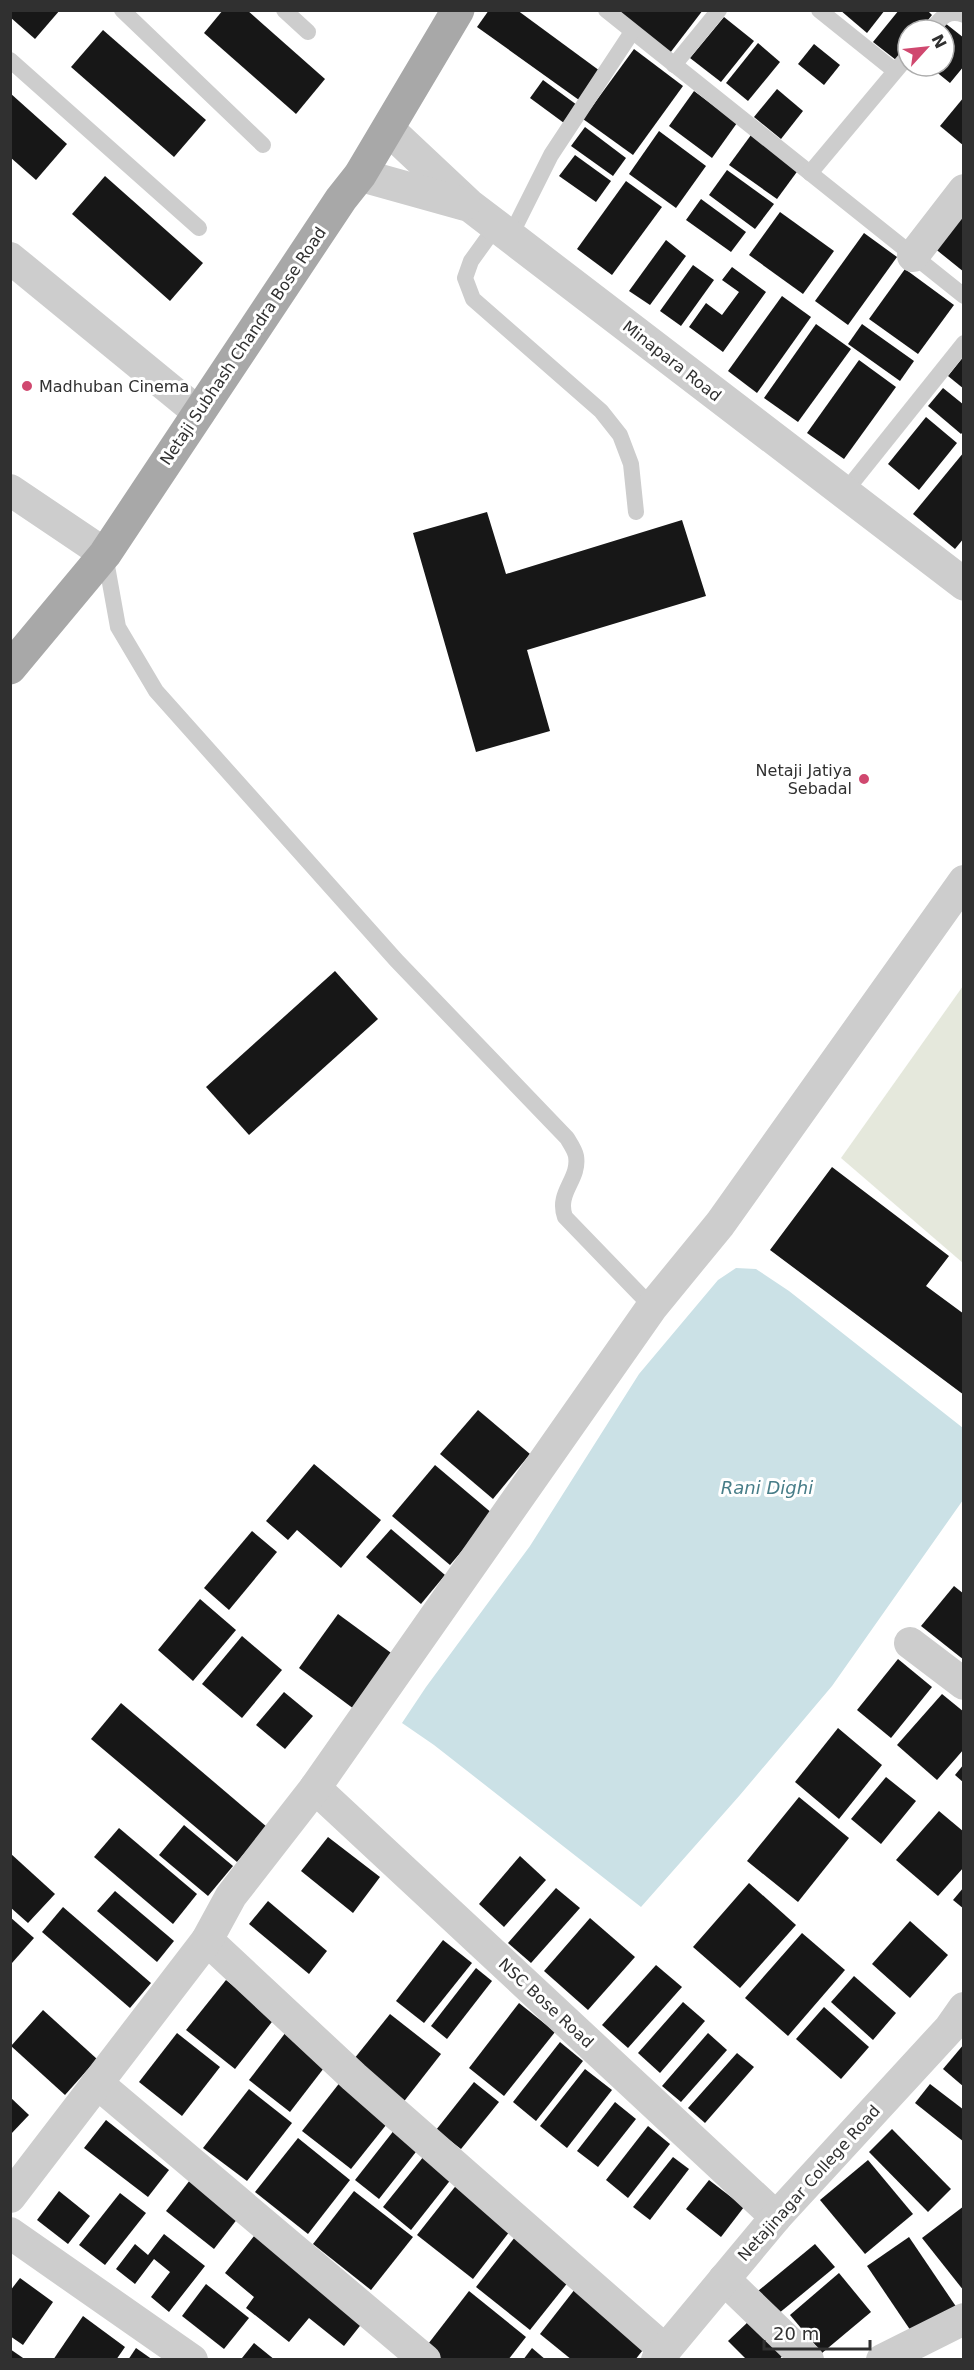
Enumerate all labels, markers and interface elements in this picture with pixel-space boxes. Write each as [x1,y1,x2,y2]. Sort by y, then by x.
north arrow [896,18,956,78]
text: N [927,31,950,52]
street label: Netaji Subhash Chandra Bose Road [156,223,330,469]
street label: Minapara Road [619,317,725,405]
place label: Madhuban Cinema [39,377,189,396]
marker: Madhuban Cinema [20,379,34,393]
place label: Netaji Jatiya Sebadal [756,761,852,798]
marker: Netaji Jatiya Sebadal [857,772,871,786]
water label: Rani Dighi [721,1477,813,1498]
street label: NSC Bose Road [495,1954,597,2052]
street label: Netajinagar College Road [734,2101,884,2265]
scale bar [764,2313,870,2351]
text: 20 m [773,2323,819,2344]

